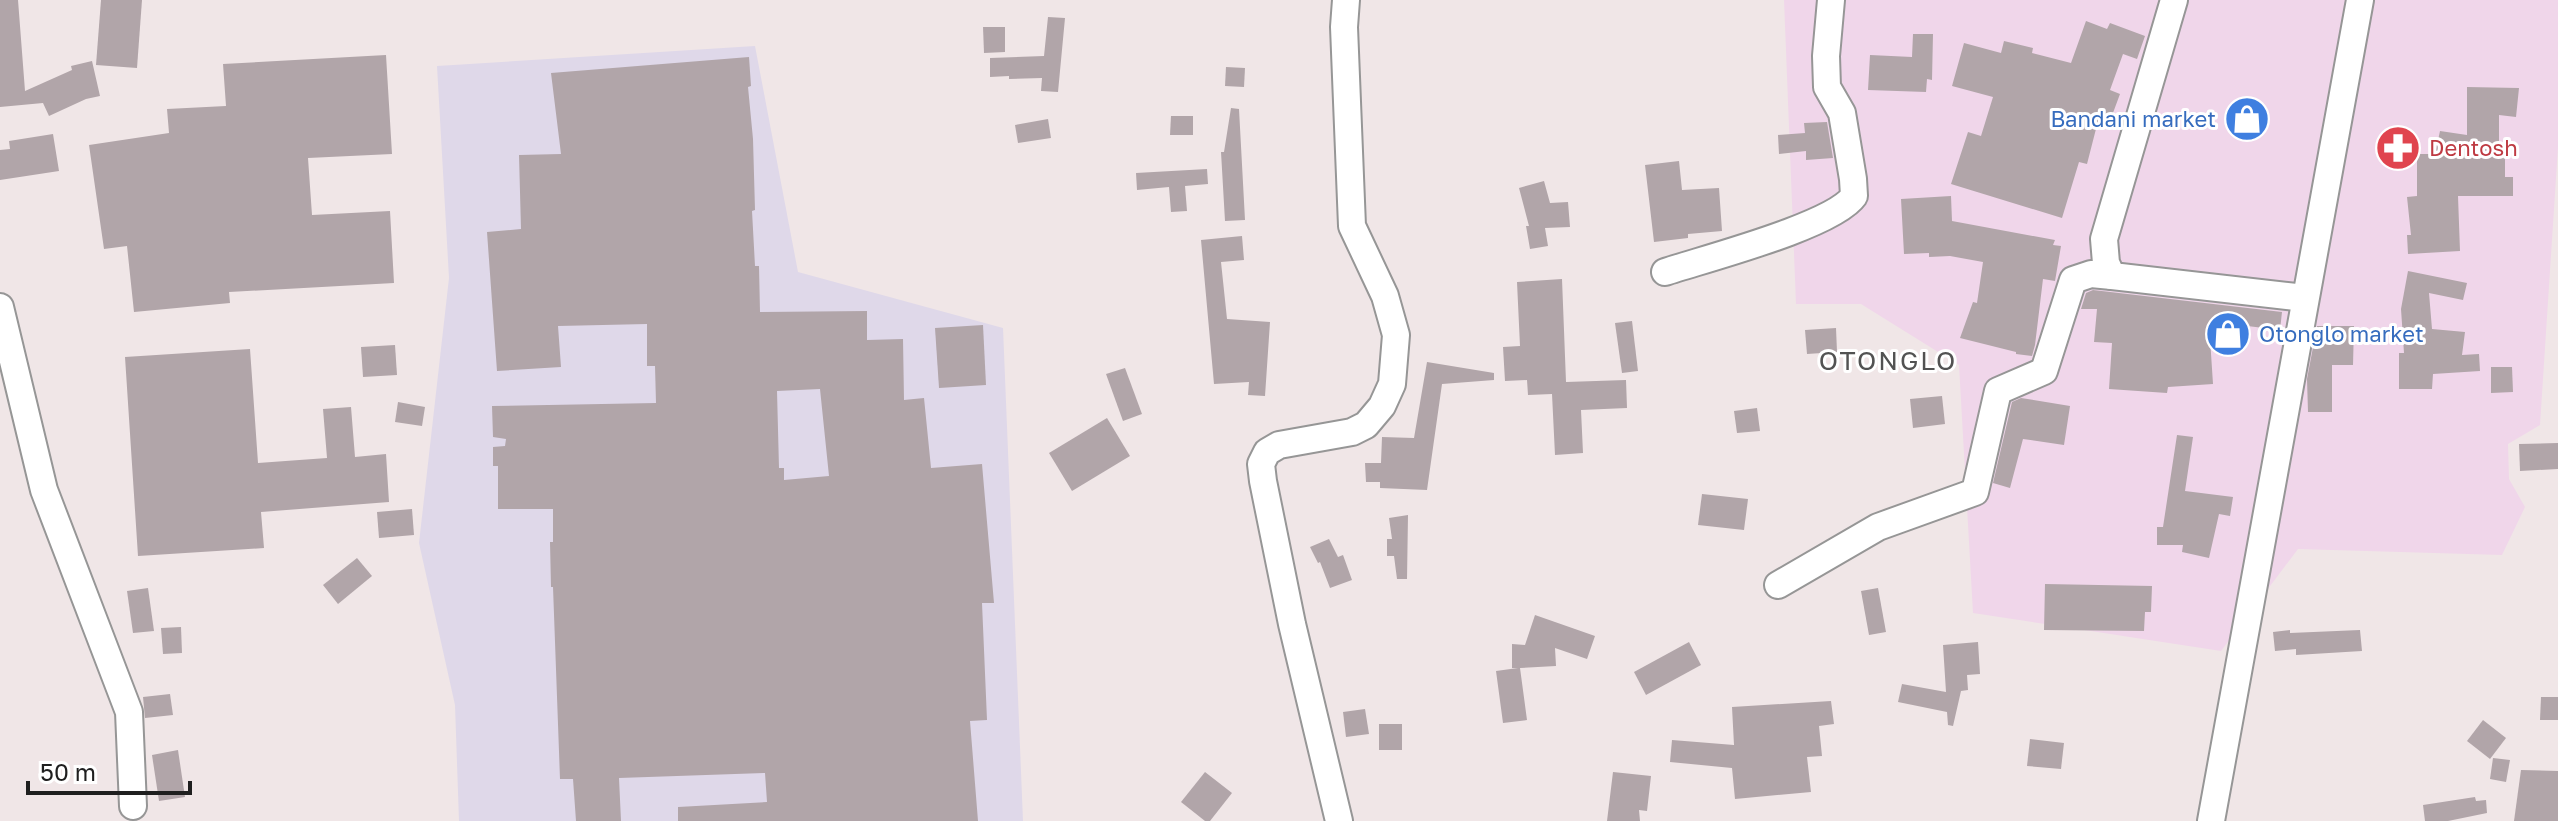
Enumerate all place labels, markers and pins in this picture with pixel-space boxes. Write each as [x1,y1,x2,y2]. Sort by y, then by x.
shop icon: Bandani market [2223,95,2271,143]
place label: Bandani market [2050,105,2216,132]
pharmacy icon: Dentosh [2374,124,2422,172]
place label: Dentosh [2429,134,2518,161]
shop icon: Otonglo market [2204,310,2252,358]
place label: Otonglo market [2259,320,2424,347]

